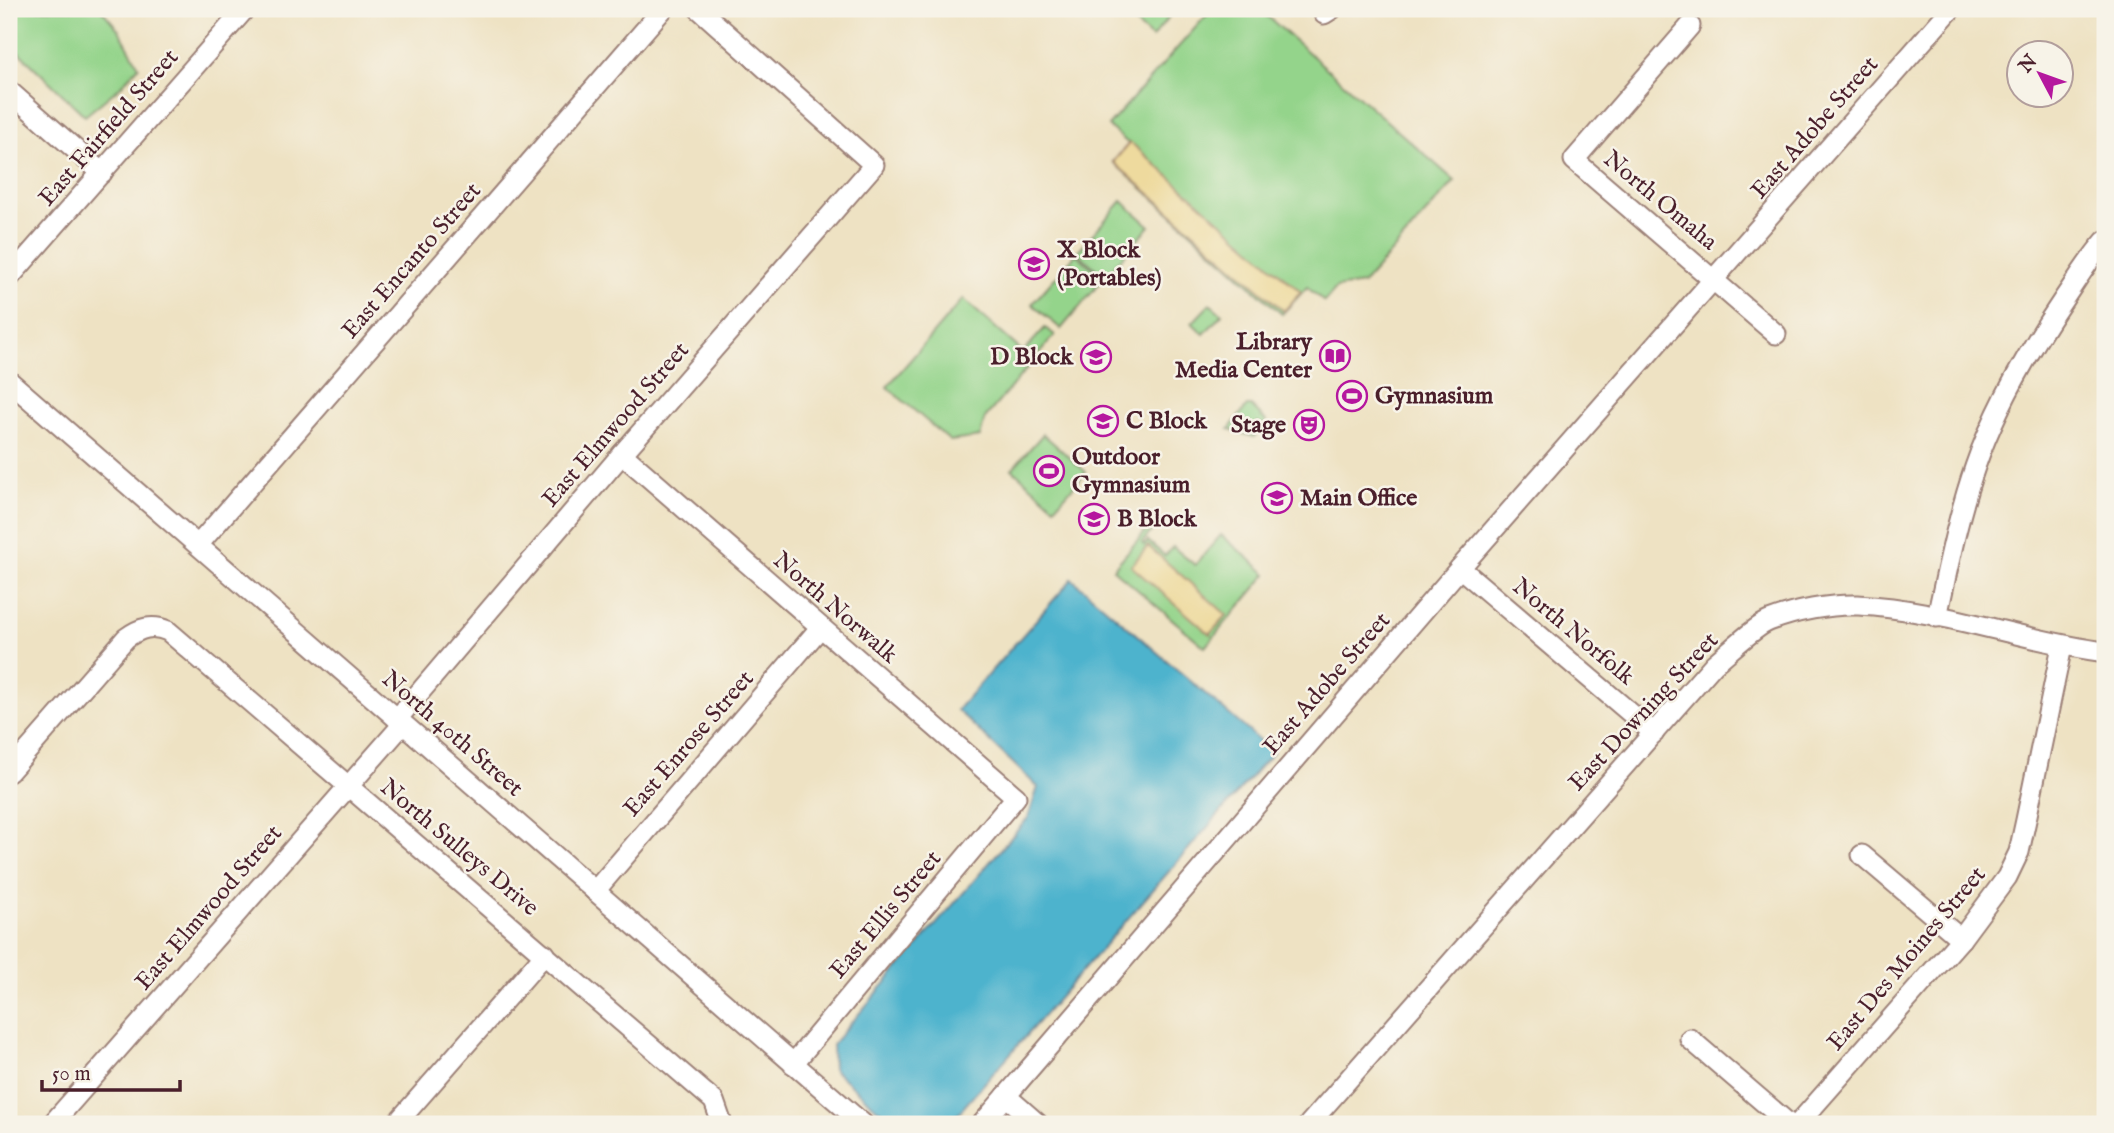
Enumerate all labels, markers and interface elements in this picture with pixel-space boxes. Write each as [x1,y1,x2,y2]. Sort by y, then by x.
north arrow [2006,38,2076,108]
street label: East Fairfield Street [32,43,186,213]
street label: East Adobe Street [1744,50,1886,206]
text: N [2014,50,2043,79]
street label: North Omaha [1596,144,1724,258]
street label: East Encanto Street [335,176,489,346]
place label: X Block (Portables) [1056,235,1162,294]
school or university icon: X Block (Portables) [1017,247,1051,281]
place label: Library Media Center [1175,327,1313,386]
street label: East Elmwood Street [536,336,696,514]
library icon: Library Media Center [1318,339,1352,373]
school or university icon: D Block [1079,340,1113,374]
place label: D Block [990,342,1074,373]
sports icon: Gymnasium [1335,379,1369,413]
place label: Gymnasium [1375,381,1494,412]
school or university icon: C Block [1086,404,1120,438]
place label: C Block [1126,406,1208,437]
theatre icon: Stage [1292,408,1326,442]
place label: Stage [1231,410,1286,441]
place label: Outdoor Gymnasium [1072,442,1191,501]
sports icon: Outdoor Gymnasium [1032,454,1066,488]
school or university icon: Main Office [1260,481,1294,515]
place label: Main Office [1300,483,1417,514]
school or university icon: B Block [1077,502,1111,536]
place label: B Block [1117,504,1198,535]
street label: North Norwalk [766,545,904,671]
street label: North Norfolk [1505,572,1641,692]
street label: East Adobe Street [1256,606,1398,762]
street label: East Downing Street [1562,626,1726,798]
street label: North 40th Street [375,664,529,804]
street label: East Enrose Street [617,664,761,824]
street label: North Sulleys Drive [373,772,545,924]
street label: East Elmwood Street [129,819,289,997]
street label: East Ellis Street [823,844,949,986]
street label: East Des Moines Street [1821,860,1993,1058]
scale bar [42,1049,180,1093]
text: 50 m [52,1061,91,1088]

